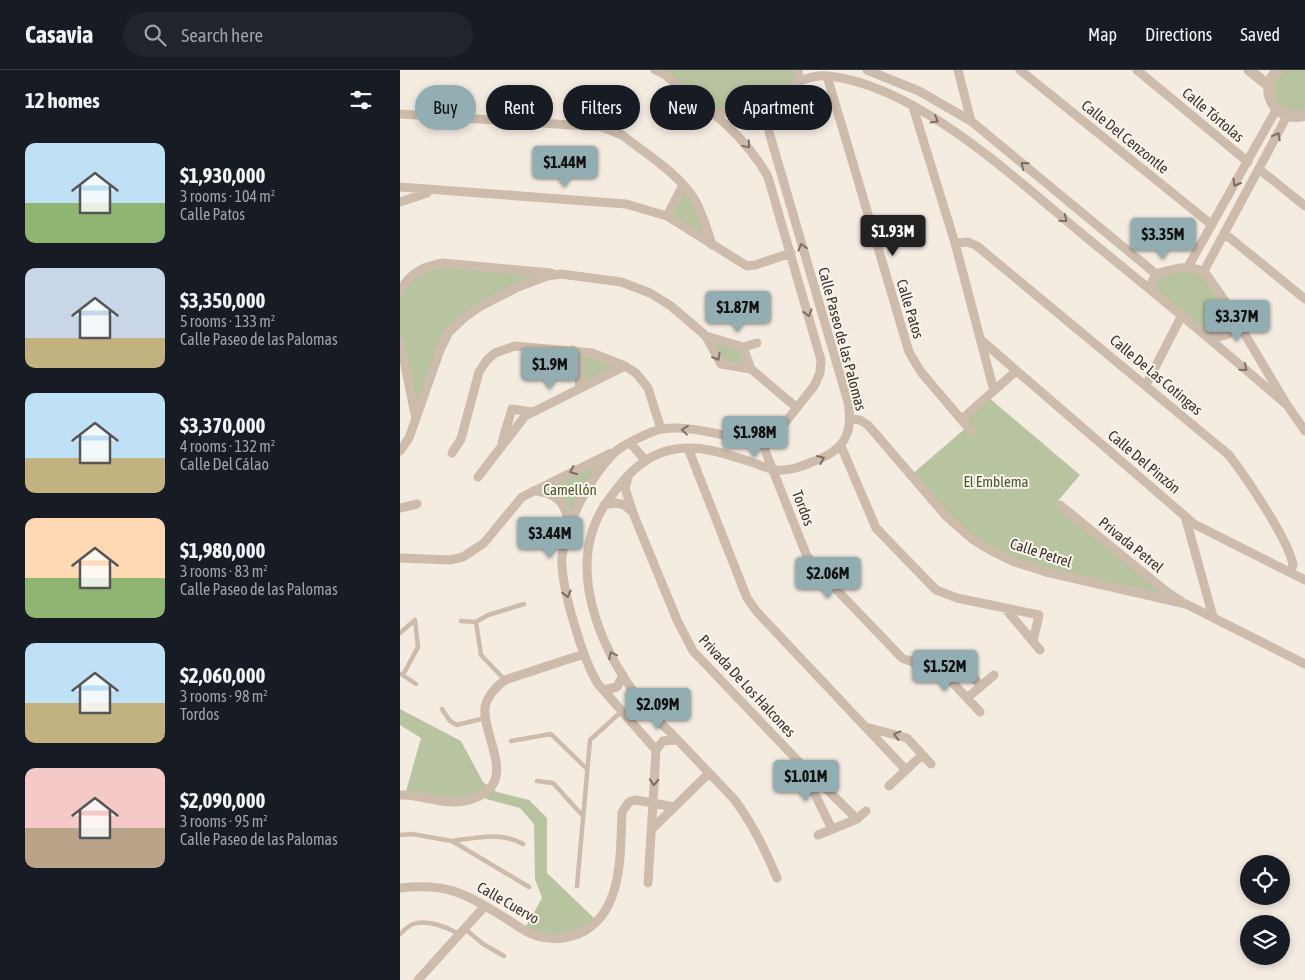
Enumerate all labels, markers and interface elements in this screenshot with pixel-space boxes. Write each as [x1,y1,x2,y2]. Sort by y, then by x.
search box [123,12,473,57]
text: Casavia [25,21,93,48]
icon: search [141,21,169,49]
text: Search here [181,24,263,46]
text: Map [1088,24,1117,45]
text: Directions [1145,24,1212,45]
text: Saved [1240,24,1280,45]
street label: Calle Tórtolas [1179,84,1247,145]
chip: Buy [415,85,476,130]
chip: Rent [486,85,553,130]
chip: Filters [563,85,640,130]
chip: New [650,85,715,130]
chip: Apartment [725,85,832,130]
icon: filters [347,86,375,114]
text: 12 homes [25,88,100,112]
street label: Calle Del Cenzontle [1078,96,1172,177]
one-way arrow [930,113,939,123]
one-way arrow [1271,132,1281,141]
one-way arrow [741,140,750,149]
pin: $1.44M [524,146,606,188]
text: $1.44M [544,153,586,171]
one-way arrow [1021,162,1030,171]
icon: home [65,163,125,223]
text: $1,930,000 [180,163,265,187]
one-way arrow [1232,178,1242,187]
text: 3 rooms · 104 m² [180,187,275,205]
text: Calle Patos [180,205,245,223]
one-way arrow [1058,213,1067,221]
pin: $1.93M [852,214,934,257]
pin: $3.35M [1122,218,1204,260]
text: $1.93M [872,222,914,240]
text: $3.35M [1142,225,1184,243]
one-way arrow [798,243,808,251]
street label: Calle Paseo de las Palomas [815,265,870,412]
street label: Calle Patos [893,277,928,340]
icon: home [65,288,125,348]
text: $3,350,000 [180,288,265,312]
pin: $1.87M [697,290,779,333]
text: $1.87M [717,298,759,316]
pin: $3.37M [1196,300,1278,342]
text: $3.37M [1216,307,1258,325]
one-way arrow [802,309,813,317]
text: 5 rooms · 133 m² [180,312,275,330]
text: Calle Paseo de las Palomas [180,330,338,348]
street label: Calle De Las Cotingas [1107,331,1206,418]
pin: $1.9M [515,348,585,390]
one-way arrow [711,351,721,360]
text: $1.9M [532,355,568,373]
one-way arrow [1238,362,1247,370]
icon: home [65,413,125,473]
text: $3,370,000 [180,413,265,437]
pin: $1.98M [714,416,796,458]
text: $1.98M [734,423,776,441]
one-way arrow [680,425,688,436]
street label: Calle Del Pinzón [1105,427,1184,497]
text: 4 rooms · 132 m² [180,437,275,455]
one-way arrow [816,454,825,465]
text: Calle Del Cálao [180,455,269,473]
one-way arrow [569,465,578,475]
park label: El Emblema [963,473,1029,490]
park label: Camellón [543,481,597,498]
street label: Tordos [789,488,818,528]
street label: Privada Petrel [1096,513,1167,576]
pin: $3.44M [509,516,591,559]
text: $3.44M [529,524,571,542]
street label: Calle Petrel [1008,535,1074,570]
icon: home [65,538,125,598]
text: $1,980,000 [180,538,265,562]
pin: $2.06M [787,556,869,599]
text: 3 rooms · 83 m² [180,562,268,580]
text: $2.06M [807,564,849,582]
text: Calle Paseo de las Palomas [180,580,338,598]
one-way arrow [561,590,572,599]
street label: Privada De Los Halcones [696,631,799,740]
pin: $1.52M [904,650,986,692]
one-way arrow [608,651,618,660]
text: $1.52M [924,657,966,675]
icon: home [65,663,125,723]
text: $2,060,000 [180,663,265,687]
text: 3 rooms · 98 m² [180,687,268,705]
pin: $2.09M [617,688,699,730]
text: $2.09M [637,695,679,713]
text: Tordos [180,705,219,723]
one-way arrow [894,731,902,741]
pin: $1.01M [765,760,847,802]
text: $1.01M [785,767,827,785]
one-way arrow [649,778,660,786]
icon: home [65,788,125,848]
text: $2,090,000 [180,788,265,812]
text: 3 rooms · 95 m² [180,812,268,830]
text: Calle Paseo de las Palomas [180,830,338,848]
map controls [1240,855,1290,965]
button: locate [1240,855,1290,905]
street label: Calle Cuervo [474,878,542,927]
button: layers [1240,915,1290,965]

